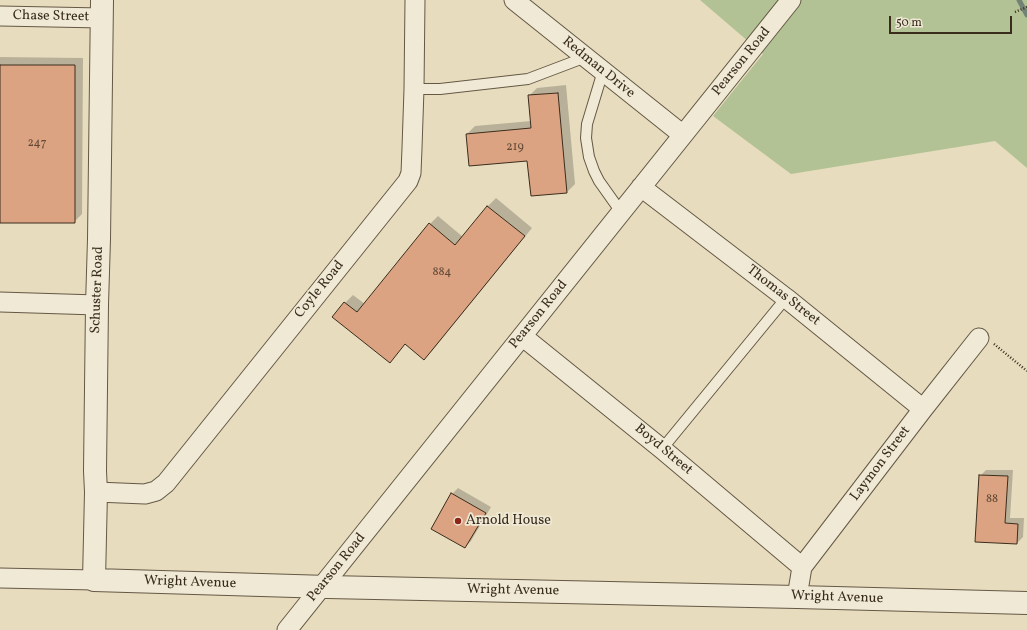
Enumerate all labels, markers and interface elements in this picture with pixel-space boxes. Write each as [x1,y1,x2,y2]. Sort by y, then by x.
street label: Chase Street [13,8,89,26]
scale bar [891,8,1014,34]
text: 50 m [896,15,922,31]
street label: Pearson Road [709,24,775,100]
street label: Redman Drive [558,34,638,102]
house number: 247 [27,137,47,151]
house number: 219 [506,141,524,155]
street label: Schuster Road [88,246,108,334]
street label: Coyle Road [292,258,348,322]
street label: Thomas Street [743,262,823,330]
house number: 884 [433,266,451,280]
street label: Pearson Road [506,277,572,353]
street label: Boyd Street [630,421,696,479]
street label: Laymon Street [847,423,915,505]
house number: 88 [986,493,998,507]
place label: Arnold House [466,513,551,529]
marker: Arnold House [453,516,463,526]
street label: Pearson Road [304,530,370,606]
street label: Wright Avenue [144,573,236,593]
street label: Wright Avenue [467,582,559,600]
street label: Wright Avenue [791,588,883,608]

